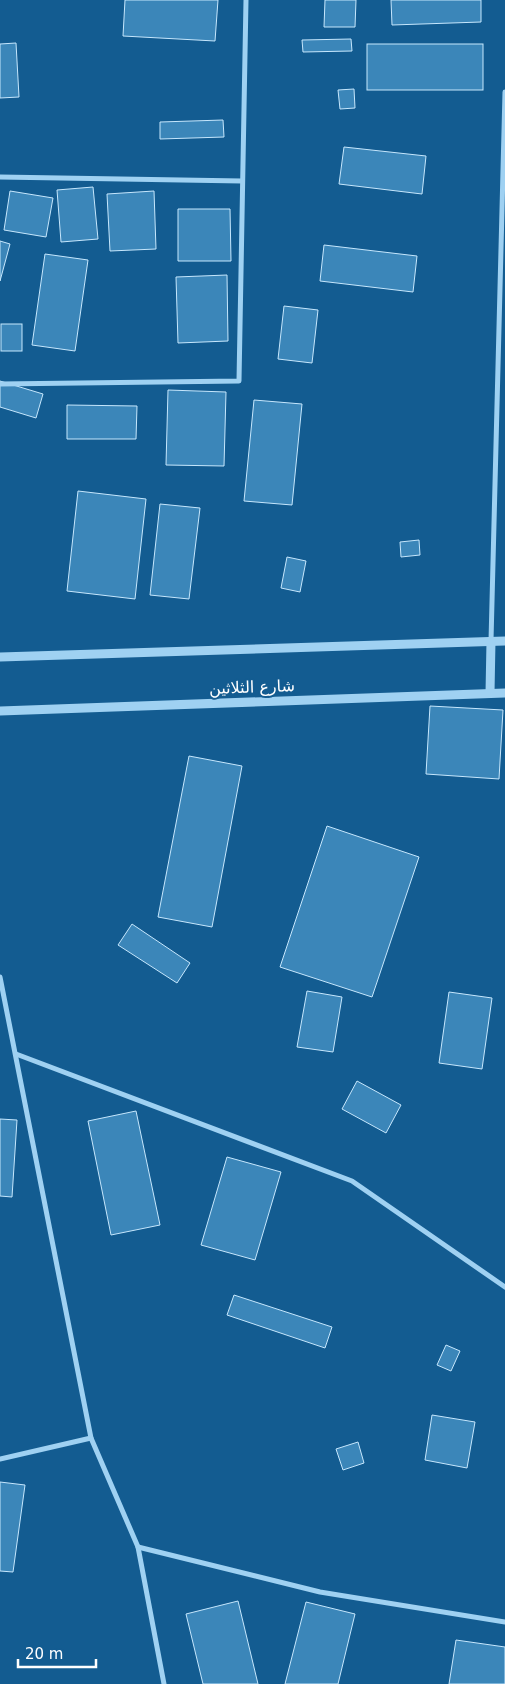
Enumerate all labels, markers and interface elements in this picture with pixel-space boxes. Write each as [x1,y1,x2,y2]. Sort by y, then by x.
street label: شارع الثلاثين [209,676,295,699]
scale bar [18,1636,95,1668]
text: 20 m [25,1645,63,1663]

